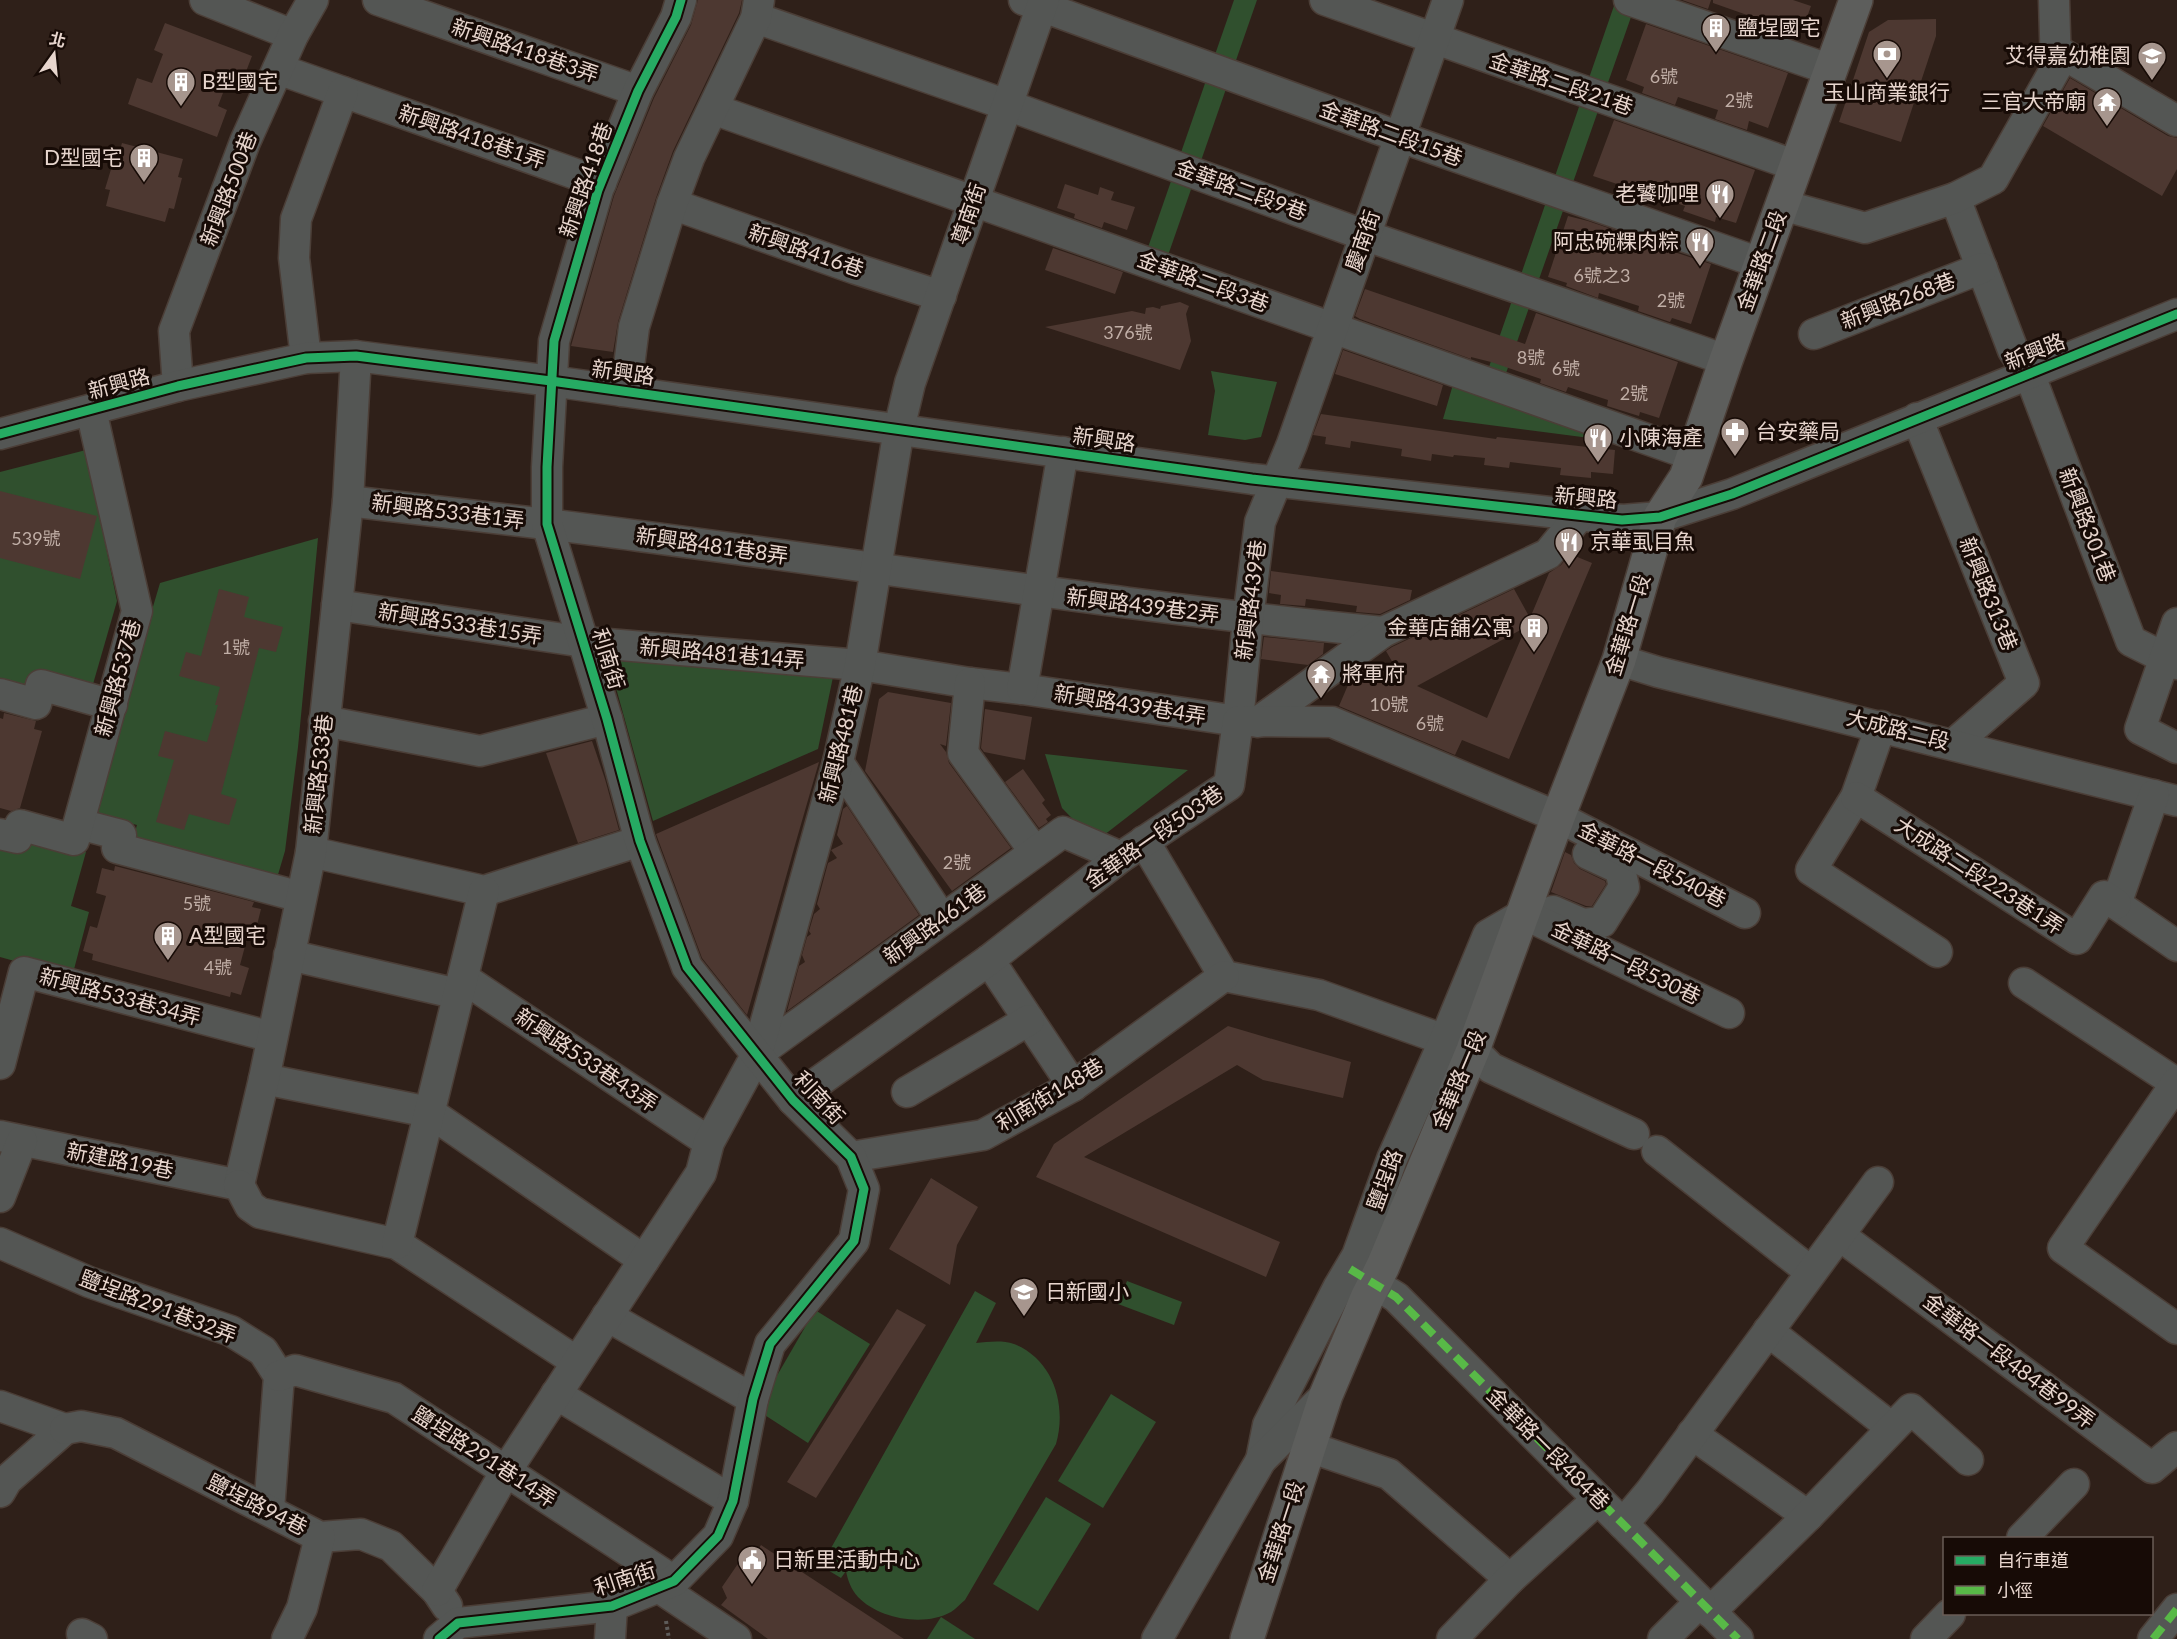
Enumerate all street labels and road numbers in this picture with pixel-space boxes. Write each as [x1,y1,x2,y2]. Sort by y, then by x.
street label: 新興路418巷3弄 [449,13,602,86]
street label: 金華路二段21巷 [1486,46,1637,119]
street label: 金華路二段15巷 [1317,95,1466,170]
street label: 新興路418巷1弄 [396,99,549,172]
street label: 新興路418巷 [553,118,616,241]
street label: 新興路500巷 [194,128,261,249]
street label: 金華路二段9巷 [1172,153,1311,224]
street label: 尊南街 [946,180,990,247]
street label: 慶南街 [1340,207,1384,274]
street label: 金華路二段 [1731,207,1790,314]
street label: 新興路416巷 [745,218,868,281]
street label: 金華路二段3巷 [1134,245,1273,316]
street label: 新興路268巷 [1837,266,1958,333]
street label: 新興路 [2001,327,2068,374]
street label: 新興路 [590,355,656,388]
street label: 新興路 [85,362,152,403]
street label: 新興路 [1071,422,1137,455]
street label: 新興路301巷 [2055,464,2122,585]
street label: 新興路 [1554,481,1619,512]
street label: 新興路533巷1弄 [370,489,526,532]
street label: 新興路481巷8弄 [634,521,790,568]
street label: 新興路313巷 [1955,533,2024,654]
street label: 新興路439巷 [1230,538,1269,661]
street label: 金華路一段 [1599,571,1654,678]
street label: 新興路439巷2弄 [1065,583,1221,626]
street label: 新興路533巷15弄 [376,597,544,648]
street label: 新興路537巷 [89,616,144,739]
street label: 利南街 [588,625,631,692]
street label: 新興路481巷14弄 [638,633,806,672]
street label: 新興路439巷4弄 [1052,679,1208,728]
street label: 新興路481巷 [813,682,866,805]
street label: 大成路二段 [1844,704,1952,753]
street label: 新興路533巷 [299,713,336,835]
street label: 金華路一段503巷 [1079,779,1227,893]
street label: 大成路二段223巷1弄 [1891,811,2069,939]
street label: 金華路一段540巷 [1575,816,1731,912]
street label: 新興路461巷 [878,877,990,968]
street label: 金華路一段530巷 [1548,915,1705,1009]
street label: 新興路533巷34弄 [37,962,204,1029]
street label: 新興路533巷43弄 [511,1002,663,1116]
street label: 金華路一段 [1426,1026,1490,1133]
street label: 利南街148巷 [991,1052,1107,1135]
street label: 利南街 [789,1065,851,1129]
street label: 新建路19巷 [65,1137,176,1182]
street label: 鹽埕路 [1361,1146,1406,1213]
street label: 鹽埕路291巷32弄 [77,1264,240,1347]
street label: 金華路一段484巷99弄 [1919,1287,2100,1432]
street label: 金華路一段484巷 [1483,1382,1615,1514]
street label: 鹽埕路291巷14弄 [408,1400,561,1511]
street label: 鹽埕路94巷 [204,1468,312,1539]
street label: 金華路一段 [1251,1478,1308,1585]
street label: 利南街 [591,1556,658,1599]

